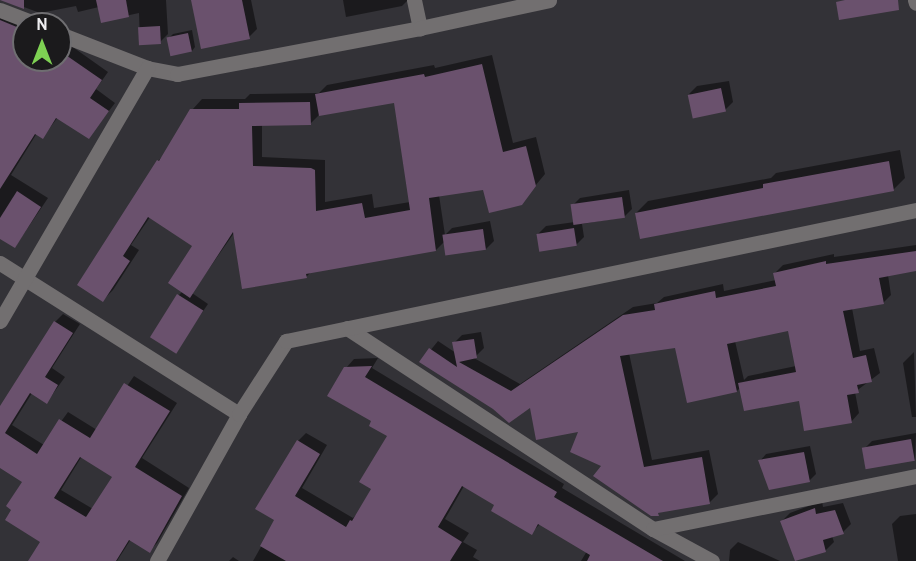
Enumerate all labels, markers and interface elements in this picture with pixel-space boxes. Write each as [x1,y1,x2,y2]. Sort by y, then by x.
north arrow [12,12,72,72]
text: N [36,16,48,36]

